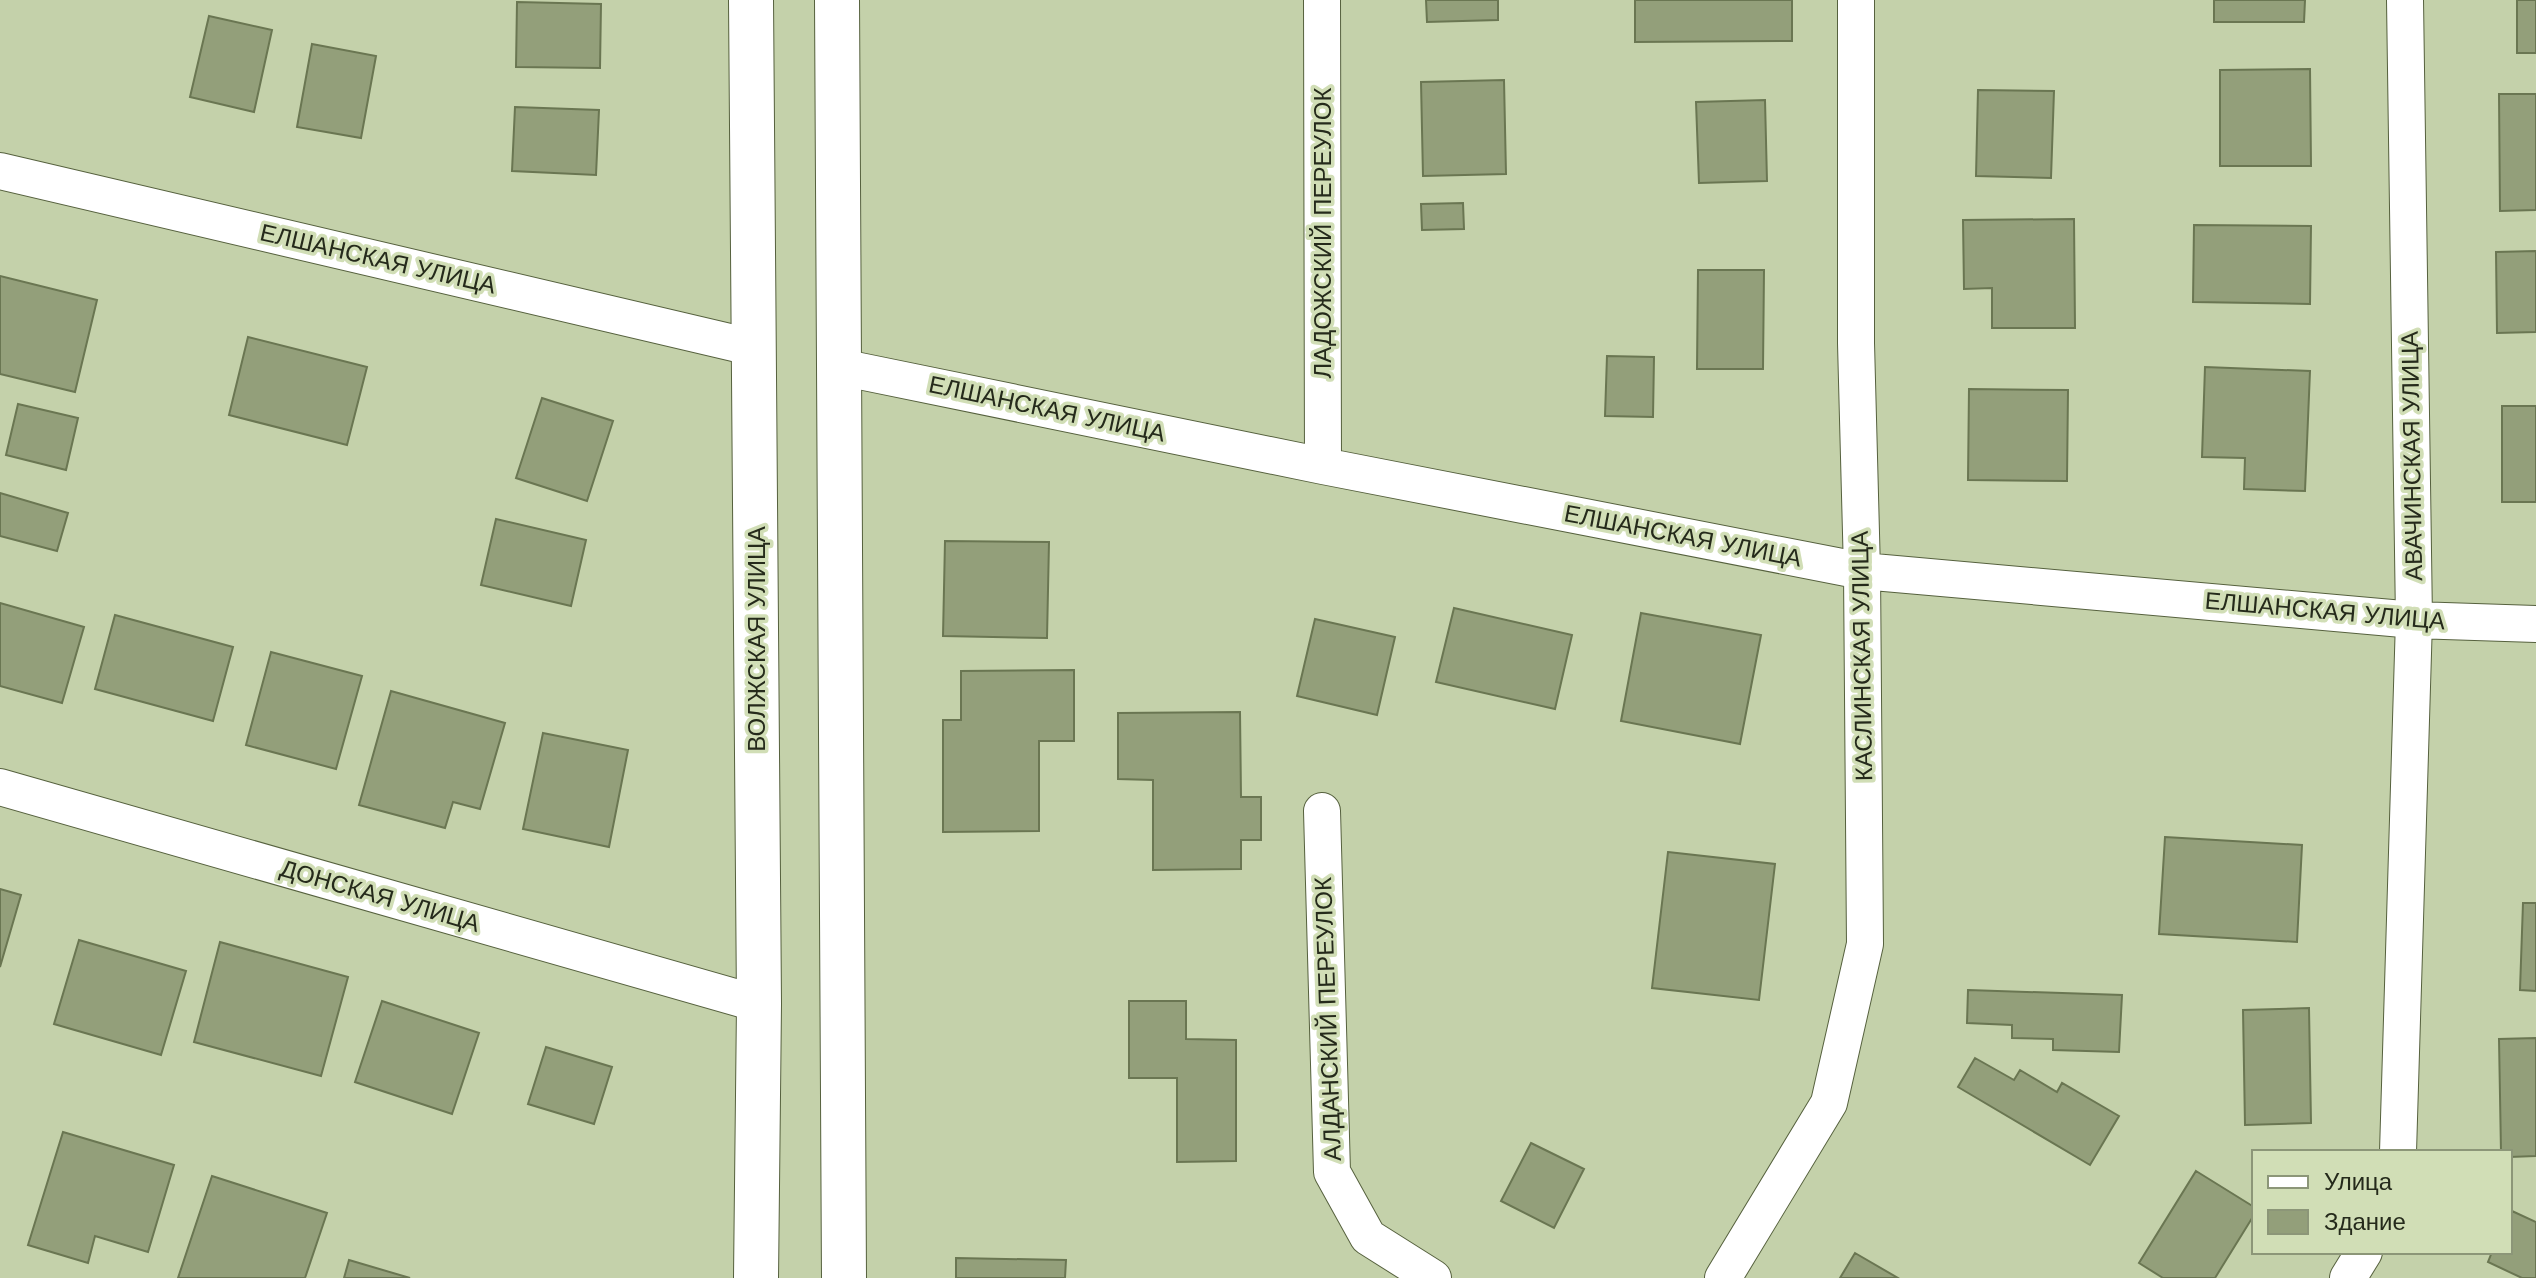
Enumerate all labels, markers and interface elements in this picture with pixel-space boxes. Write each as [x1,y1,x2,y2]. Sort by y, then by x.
street label: ЛАДОЖСКИЙ ПЕРЕУЛОК [1309,88,1337,378]
street label: ЕЛШАНСКАЯ УЛИЦА [257,218,499,300]
street label: АВАЧИНСКАЯ УЛИЦА [2396,331,2428,581]
street label: ЕЛШАНСКАЯ УЛИЦА [926,370,1168,448]
street label: ЕЛШАНСКАЯ УЛИЦА [1562,499,1804,573]
street label: ВОЛЖСКАЯ УЛИЦА [743,526,771,752]
street label: КАСЛИНСКАЯ УЛИЦА [1846,531,1878,781]
street label: ЕЛШАНСКАЯ УЛИЦА [2204,587,2446,635]
street label: ДОНСКАЯ УЛИЦА [277,854,483,938]
street label: АЛДАНСКИЙ ПЕРЕУЛОК [1309,877,1347,1161]
legend [2252,1150,2512,1254]
text: Улица [2324,1168,2393,1196]
text: Здание [2324,1208,2406,1236]

